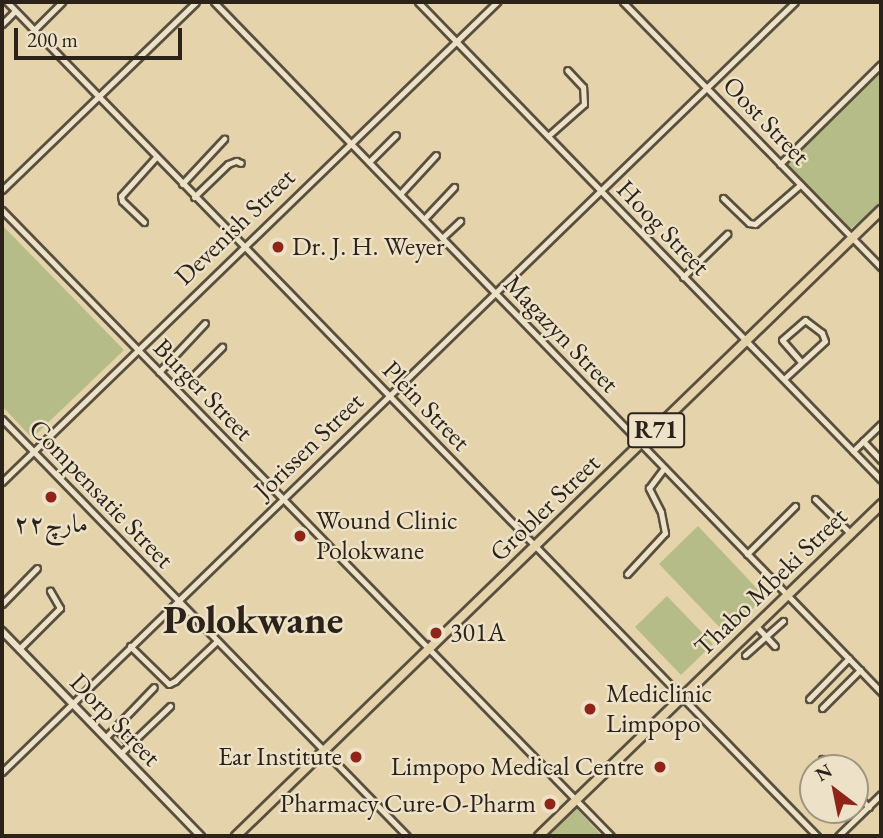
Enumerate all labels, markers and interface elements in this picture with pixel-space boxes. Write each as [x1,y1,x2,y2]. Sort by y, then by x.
scale bar [18,14,186,58]
text: 200 m [27,26,78,53]
street label: Oost Street [716,70,816,172]
street label: Devenish Street [168,162,302,292]
street label: Hoog Street [610,174,716,282]
place label: Dr. J. H. Weyer [292,231,445,263]
marker: Dr. J. H. Weyer [270,239,286,255]
street label: Magazyn Street [497,269,625,399]
street label: Burger Street [147,332,259,448]
street label: Plein Street [375,354,477,458]
street label: Jorissen Street [248,386,370,506]
road number: R71 [626,410,686,450]
street label: Compensatie Street [22,413,180,575]
street label: Grobler Street [483,448,607,568]
marker: ۲۲مارچ [43,489,59,505]
street label: Thabo Mbeki Street [688,501,854,663]
place label: Wound Clinic Polokwane [316,505,458,566]
place label: ۲۲مارچ [14,508,88,540]
marker: Wound Clinic Polokwane [290,526,310,546]
district label: Polokwane [163,595,343,643]
place label: 301A [450,617,505,649]
marker: 301A [428,625,444,641]
street label: Dorp Street [63,667,167,773]
place label: Mediclinic Limpopo [606,678,712,740]
marker: Mediclinic Limpopo [580,699,600,719]
place label: Ear Institute [218,741,342,773]
marker: Ear Institute [348,749,364,765]
place label: Limpopo Medical Centre [391,751,644,783]
north arrow [799,754,869,824]
marker: Limpopo Medical Centre [650,757,670,777]
text: N [811,758,837,787]
place label: Pharmacy Cure-O-Pharm [280,788,536,820]
marker: Pharmacy Cure-O-Pharm [542,796,558,812]

